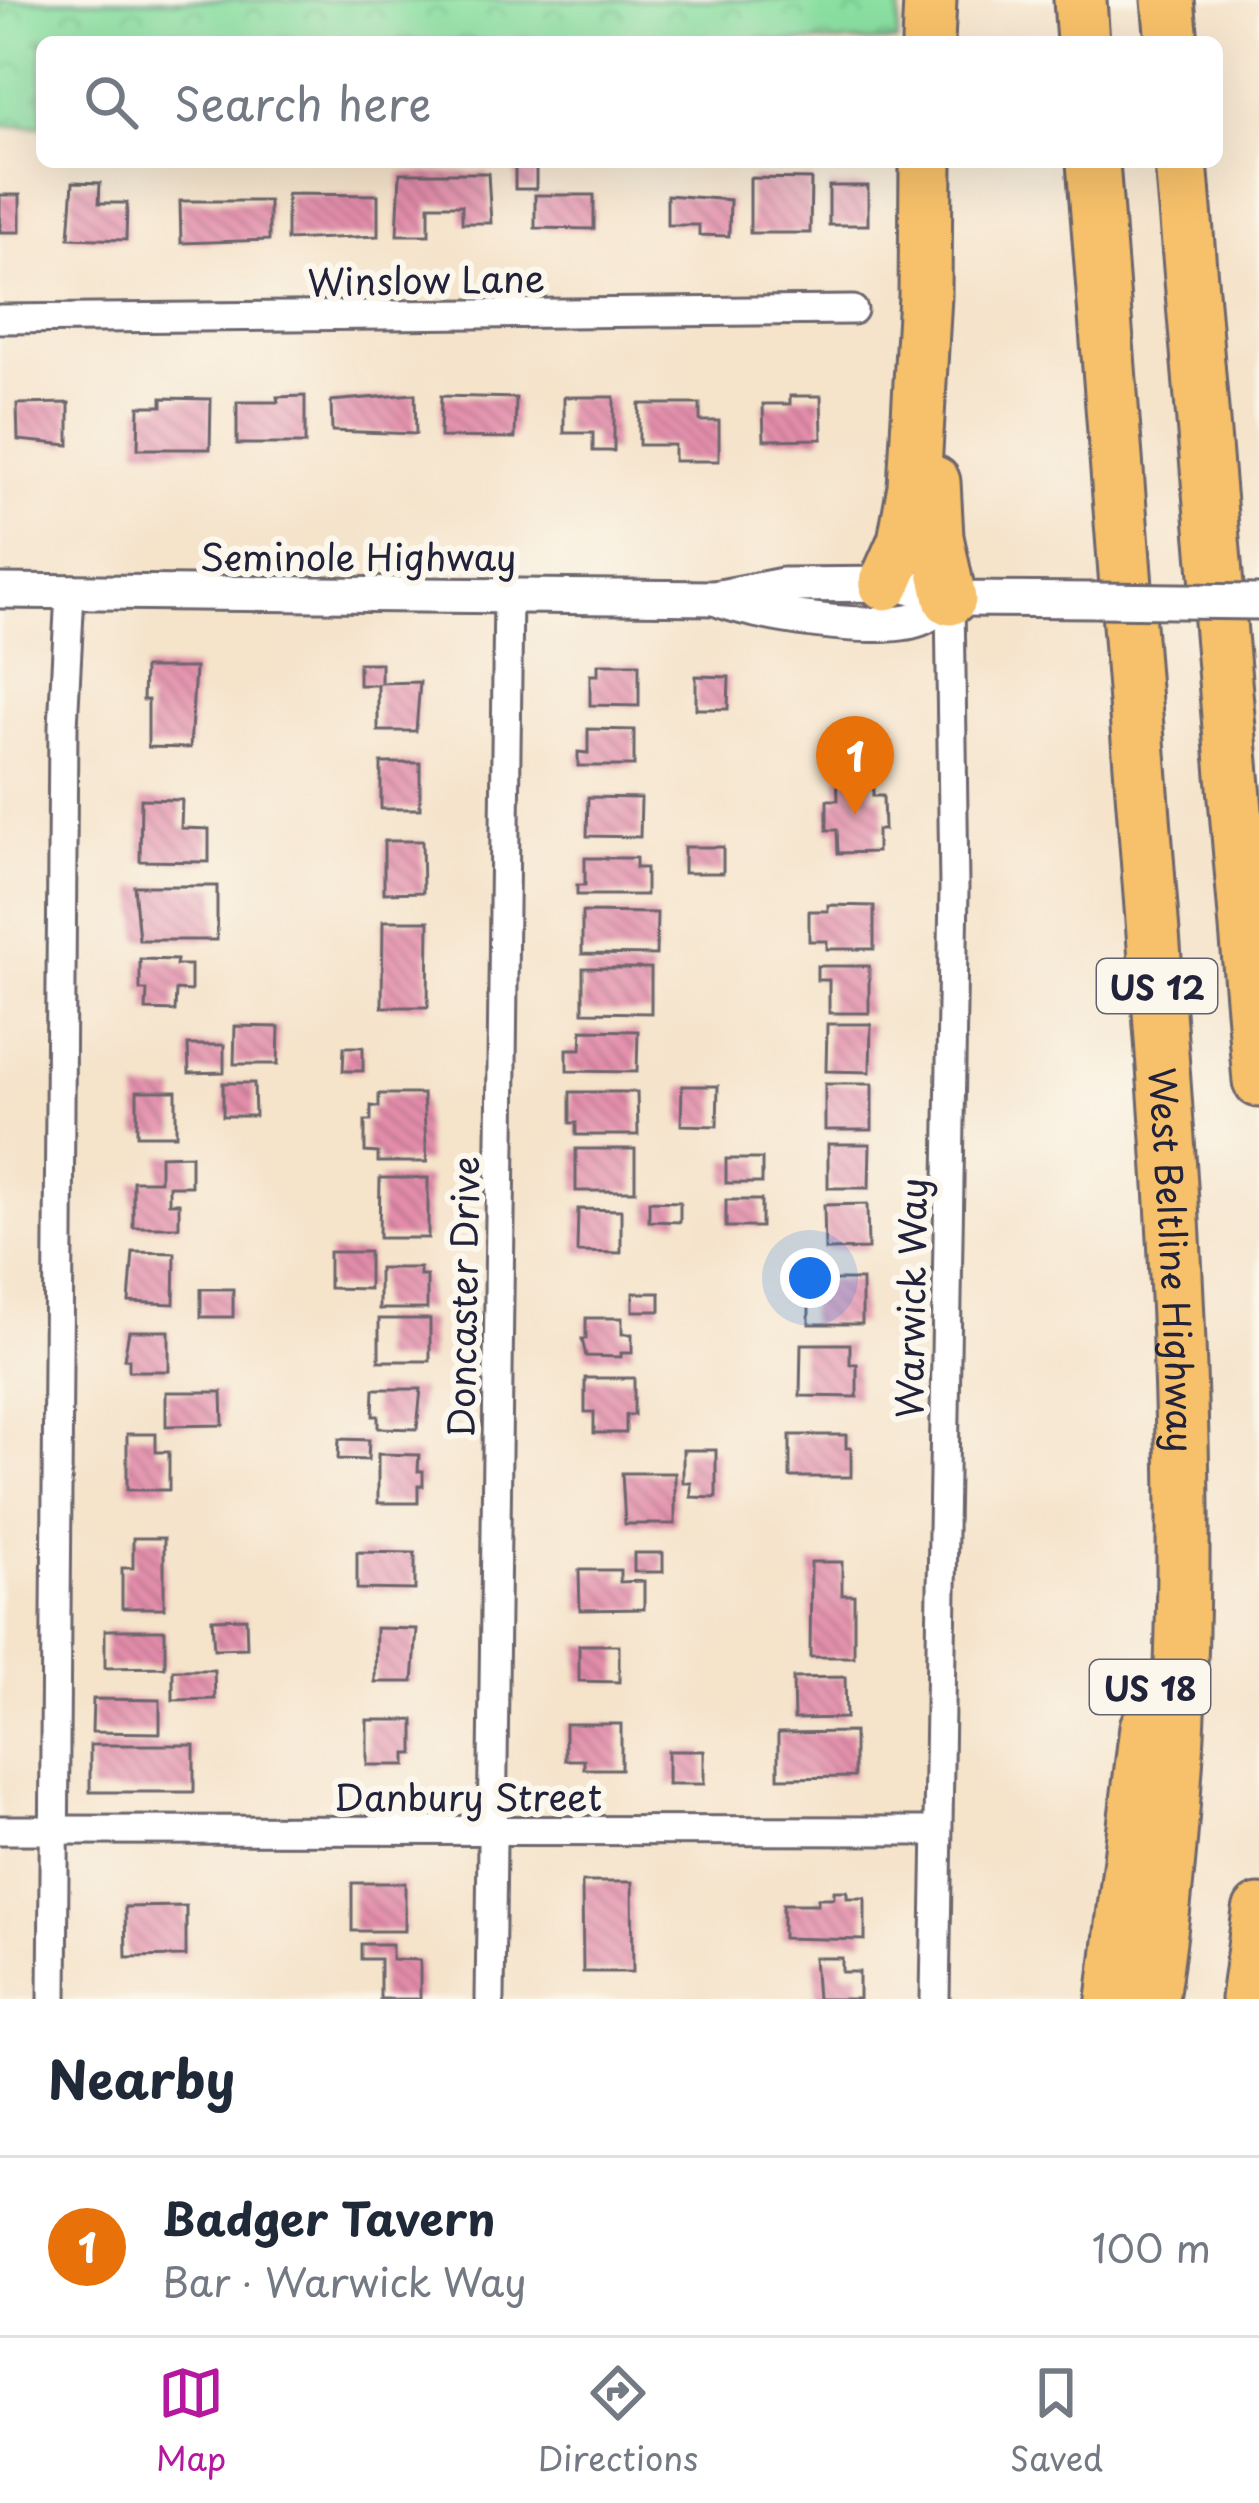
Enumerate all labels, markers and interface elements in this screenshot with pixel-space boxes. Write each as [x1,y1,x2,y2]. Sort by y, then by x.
search box [36,36,1223,168]
text: Search here [174,68,431,136]
icon: search [78,69,144,135]
street label: Winslow Lane [307,250,545,308]
street label: Seminole Highway [200,529,516,583]
pin: 1 [816,716,894,815]
road number: US 12 [1097,959,1217,1013]
street label: West Beltline Highway [1136,1066,1209,1453]
street label: Doncaster Drive [433,1156,491,1438]
street label: Warwick Way [881,1177,939,1419]
your location [780,1248,840,1308]
road number: US 18 [1090,1660,1210,1714]
street label: Danbury Street [334,1769,602,1823]
text: Nearby [48,2039,235,2116]
text: Badger Tavern [162,2183,495,2251]
text: 1 [78,2217,96,2276]
text: 100 m [1092,2217,1211,2276]
text: Bar · Warwick Way [162,2251,527,2310]
tab: Map [156,2360,226,2482]
tab: Directions [538,2360,698,2482]
tab: Saved [1010,2360,1103,2482]

